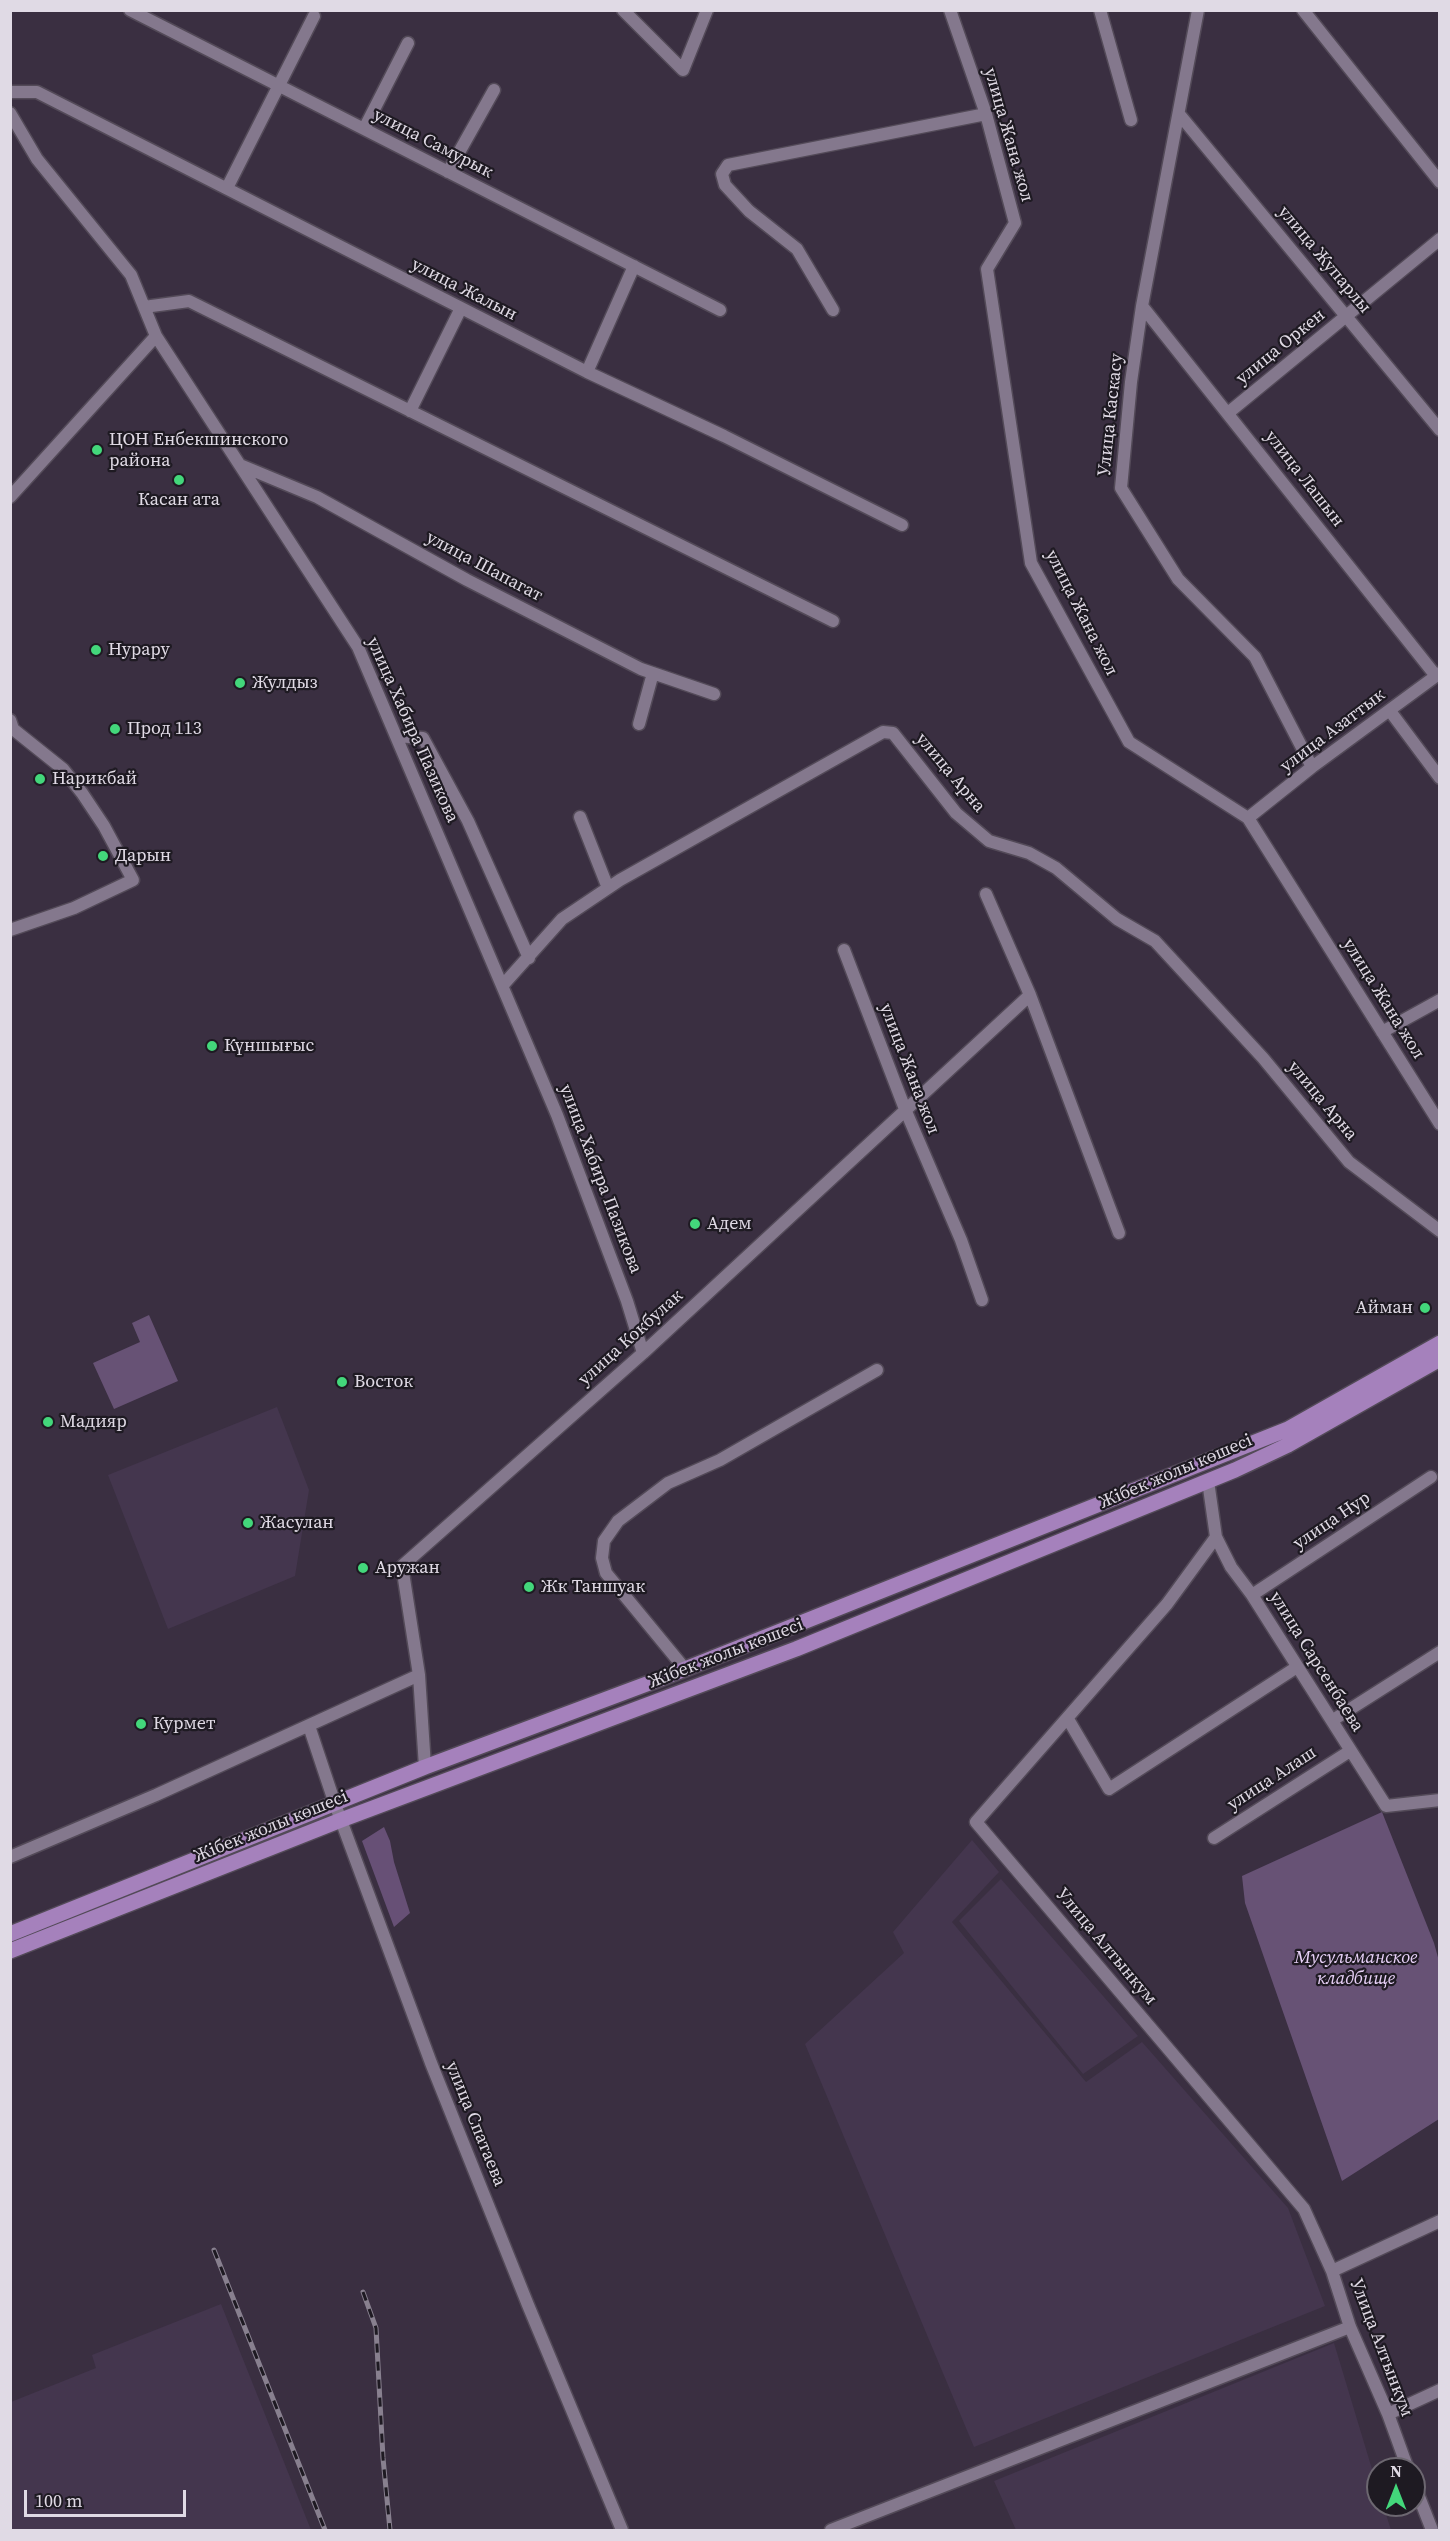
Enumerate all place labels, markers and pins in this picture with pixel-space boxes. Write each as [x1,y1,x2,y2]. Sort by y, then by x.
place label: ЦОН Енбекшинского района [109,429,288,472]
marker: ЦОН Енбекшинского района [90,443,104,457]
marker: Касан ата [172,473,186,487]
place label: Касан ата [138,489,220,511]
place label: Нурару [108,639,170,661]
marker: Нурару [89,643,103,657]
place label: Жулдыз [252,672,318,694]
marker: Жулдыз [233,676,247,690]
place label: Прод 113 [127,718,202,740]
marker: Прод 113 [108,722,122,736]
place label: Нарикбай [52,768,137,790]
marker: Нарикбай [33,772,47,786]
place label: Дарын [115,845,171,867]
marker: Дарын [96,849,110,863]
place label: Күншығыс [224,1035,314,1057]
marker: Күншығыс [205,1039,219,1053]
place label: Адем [707,1213,752,1235]
marker: Адем [688,1217,702,1231]
place label: Айман [1356,1297,1413,1319]
marker: Айман [1418,1301,1432,1315]
place label: Восток [354,1371,413,1393]
marker: Восток [335,1375,349,1389]
place label: Мадияр [60,1411,127,1433]
marker: Мадияр [41,1415,55,1429]
place label: Жасулан [260,1512,334,1534]
marker: Жасулан [241,1516,255,1530]
place label: Аружан [375,1557,440,1579]
marker: Аружан [356,1561,370,1575]
place label: Жк Таншуак [541,1576,645,1598]
marker: Жк Таншуак [522,1580,536,1594]
place label: Курмет [153,1713,215,1735]
marker: Курмет [134,1717,148,1731]

